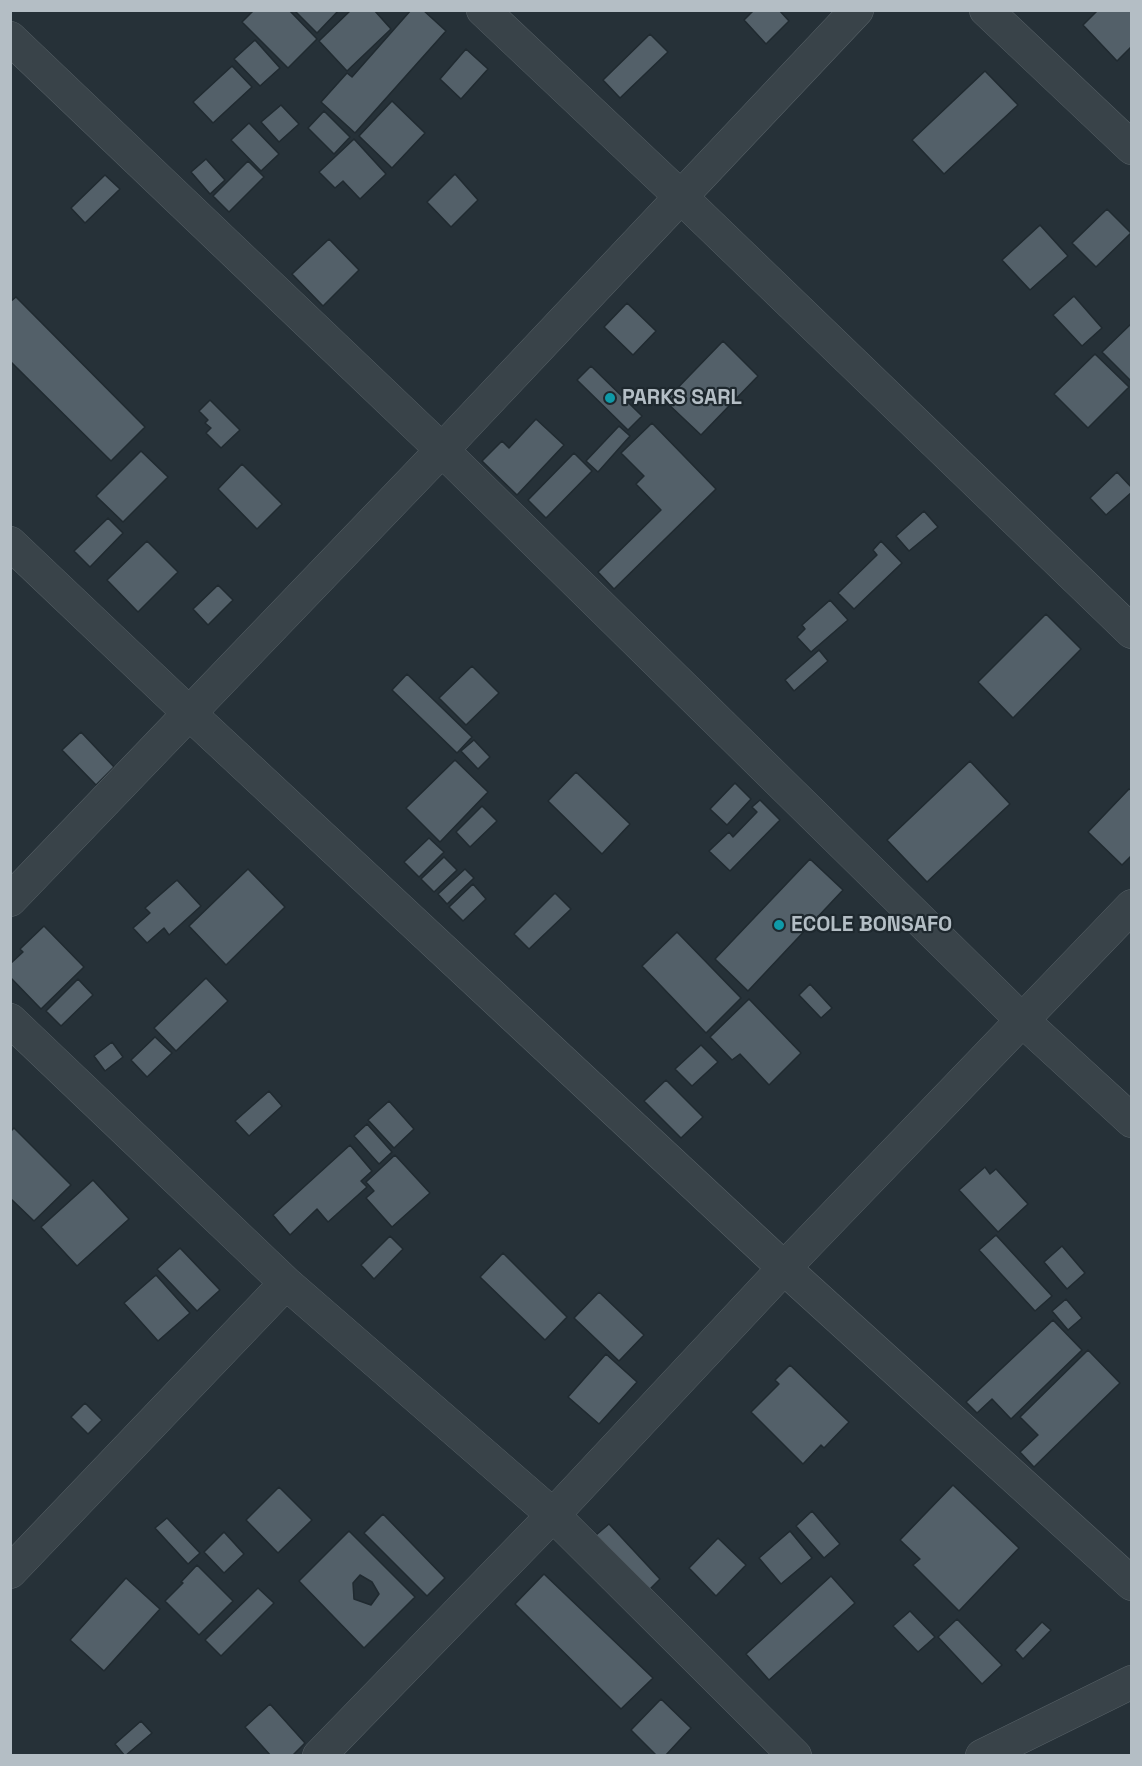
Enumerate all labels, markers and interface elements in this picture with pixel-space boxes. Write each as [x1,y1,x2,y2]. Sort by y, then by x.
place label: PARKS SARL [622,385,742,411]
marker: PARKS SARL [603,391,617,405]
place label: ECOLE BONSAFO [791,912,952,938]
marker: ECOLE BONSAFO [772,918,786,932]

